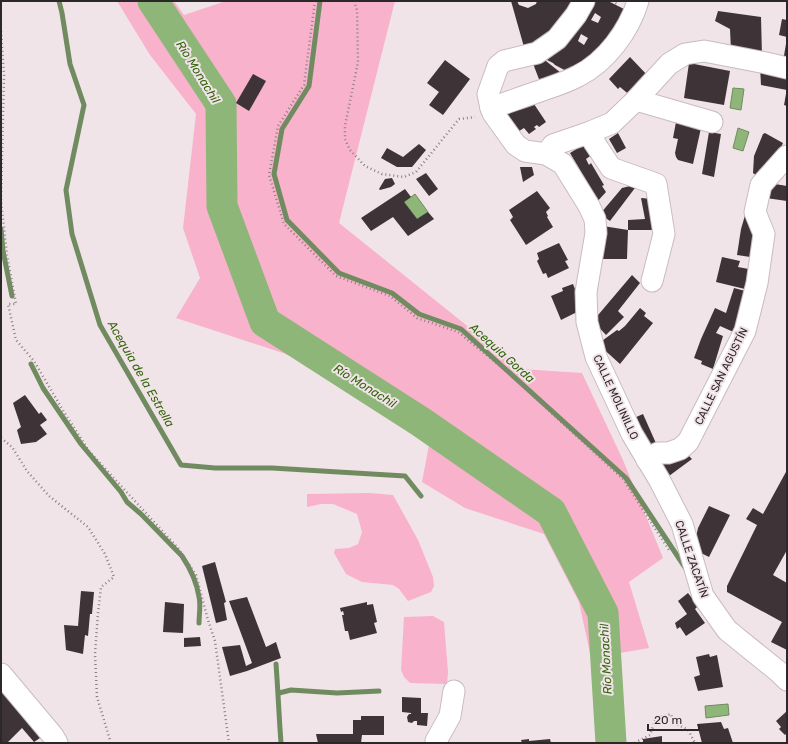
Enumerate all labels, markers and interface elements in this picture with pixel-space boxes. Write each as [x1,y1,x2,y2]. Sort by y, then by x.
water label: Río Monachil [173,38,223,107]
water label: Acequia de la Estrella [104,317,177,430]
water label: Acequia Gorda [466,320,537,386]
street label: CALLE SAN AGUSTÍN [692,325,751,427]
street label: CALLE MOLINILLO [590,353,641,442]
water label: Río Monachil [331,361,400,411]
street label: CALLE ZACATÍN [672,519,711,600]
water label: Río Monachil [597,622,615,695]
scale bar [648,706,699,732]
text: 20 m [654,713,682,727]

